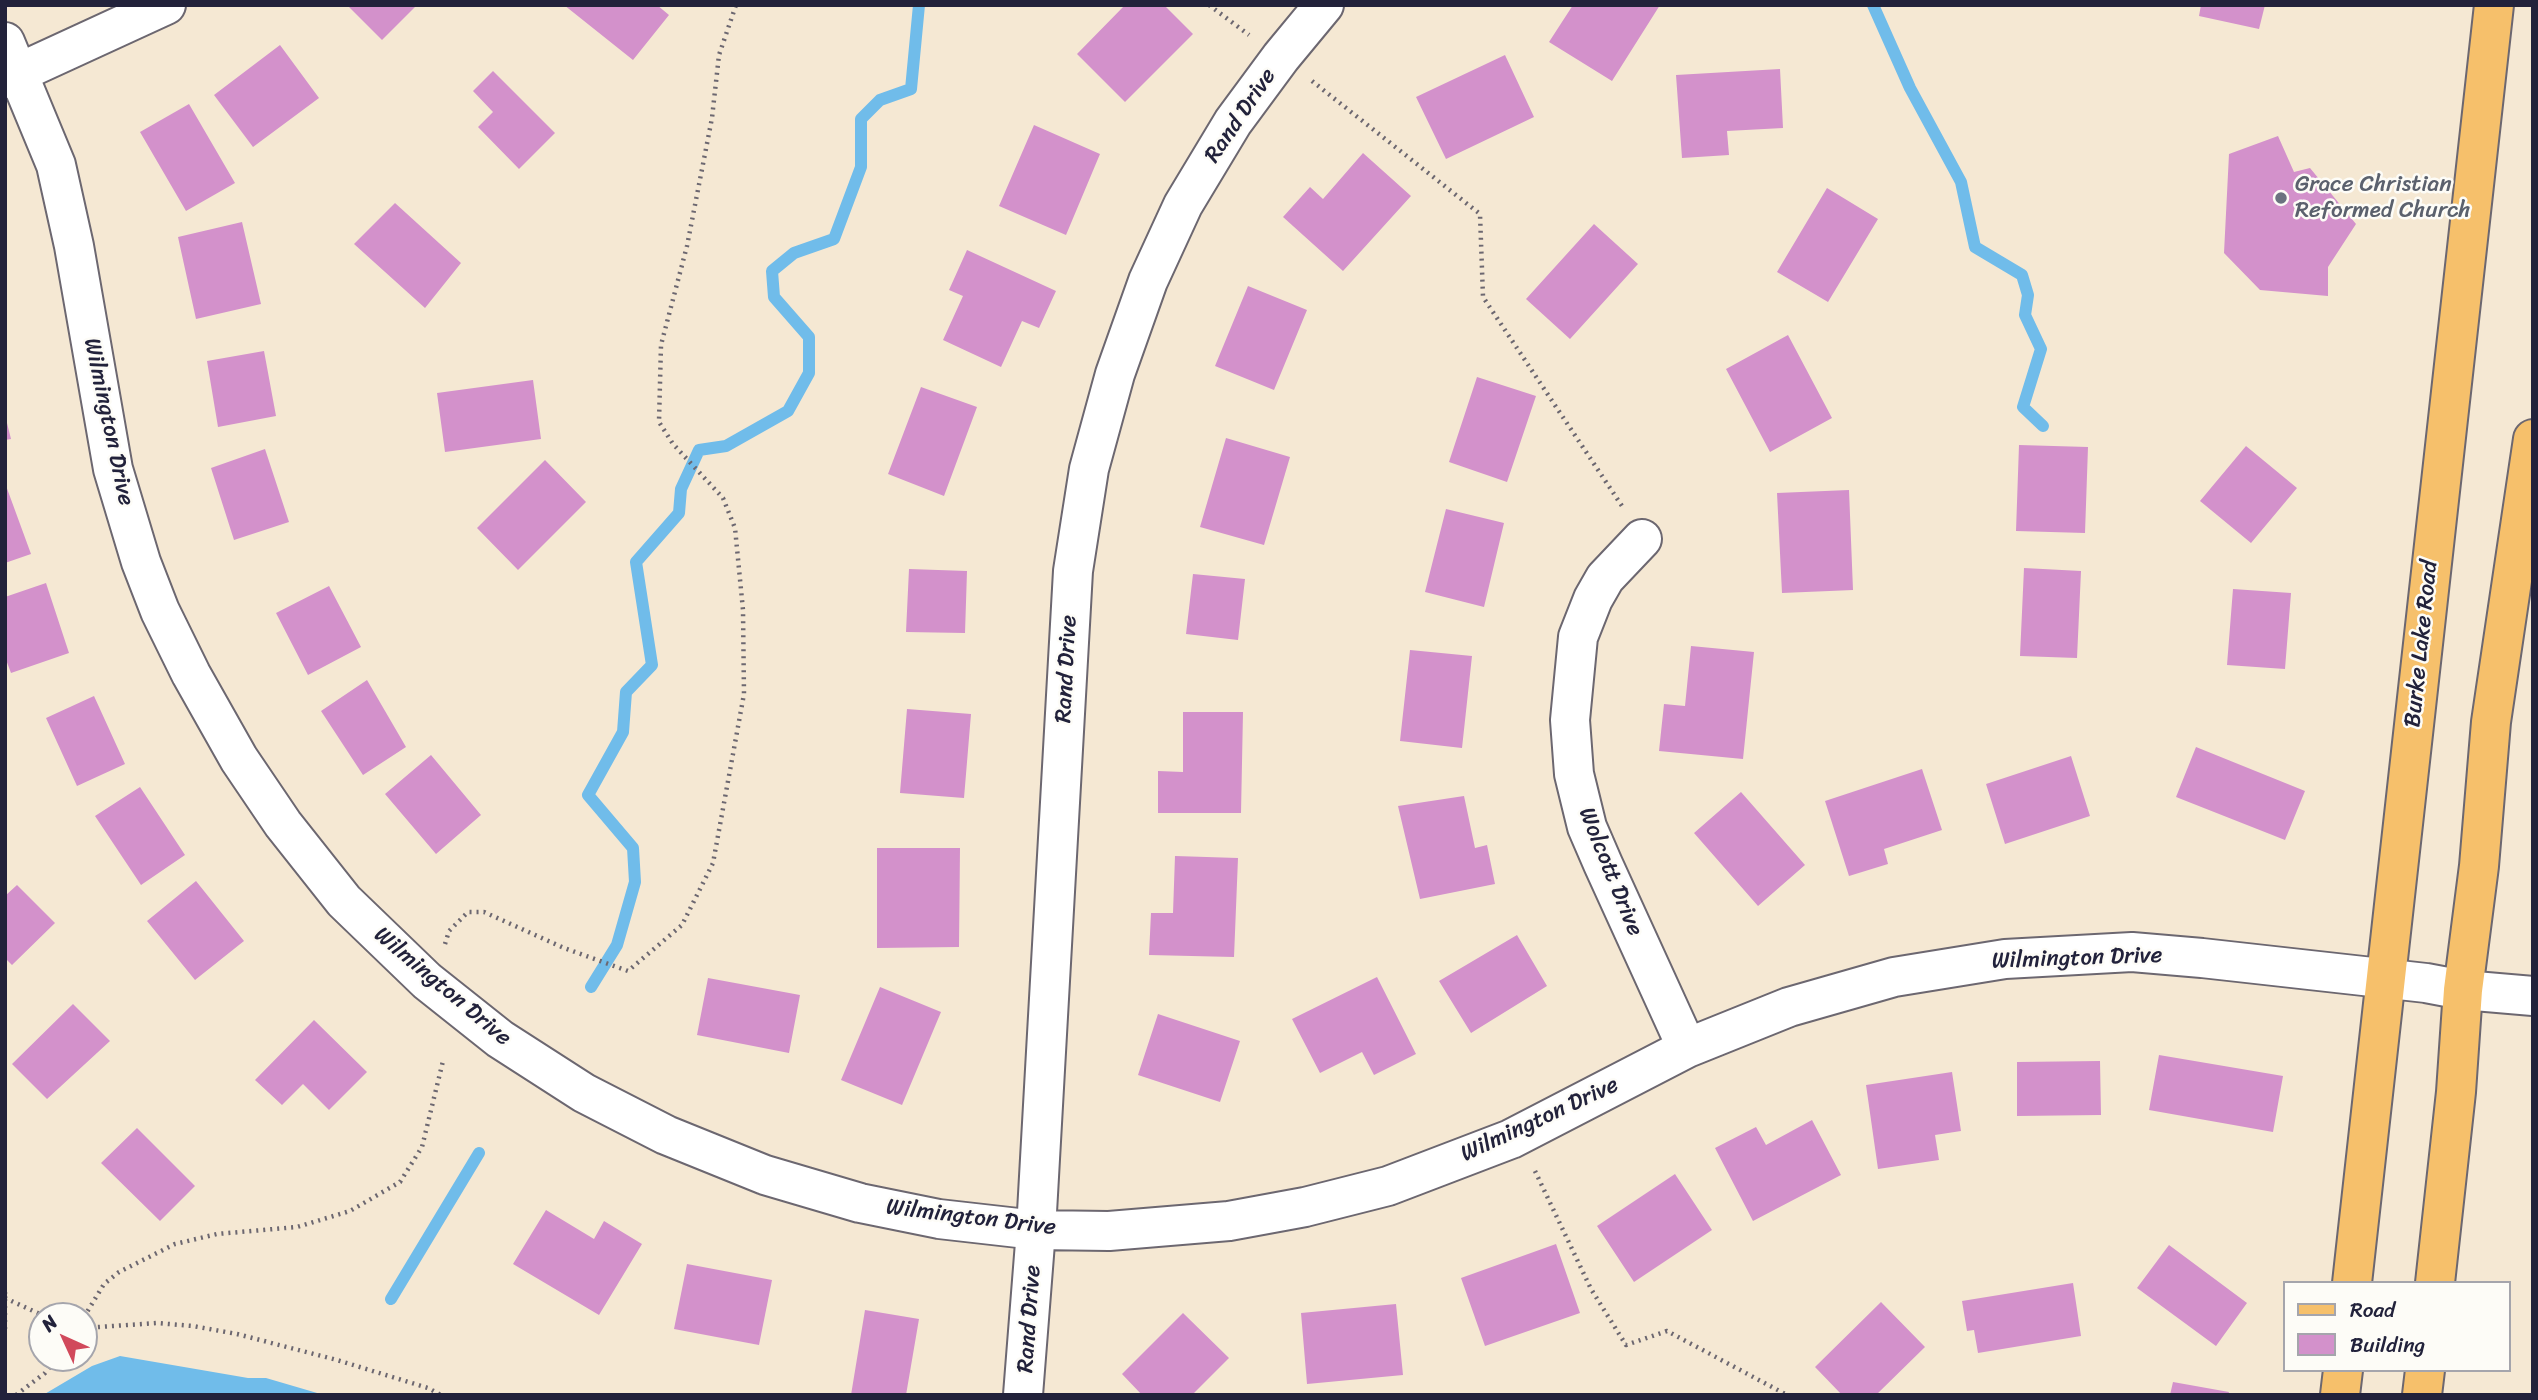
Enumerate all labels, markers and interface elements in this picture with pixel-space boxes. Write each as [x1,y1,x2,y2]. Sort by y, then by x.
street label: Rand Drive [1199,63,1283,169]
place label: Grace Christian Reformed Church [2295,171,2471,225]
marker: Grace Christian Reformed Church [2273,190,2289,206]
street label: Wilmington Drive [77,336,139,508]
street label: Burke Lake Road [2400,559,2444,729]
street label: Rand Drive [1050,614,1084,724]
street label: Wolcott Drive [1572,804,1648,940]
street label: Wilmington Drive [368,922,516,1052]
street label: Wilmington Drive [1991,942,2163,976]
street label: Wilmington Drive [1457,1071,1623,1169]
street label: Wilmington Drive [885,1194,1057,1242]
street label: Rand Drive [1012,1264,1048,1374]
legend [2282,1281,2510,1372]
text: Road [2350,1291,2395,1329]
north arrow [28,1302,98,1372]
text: N [33,1307,66,1340]
text: Building [2350,1326,2425,1364]

